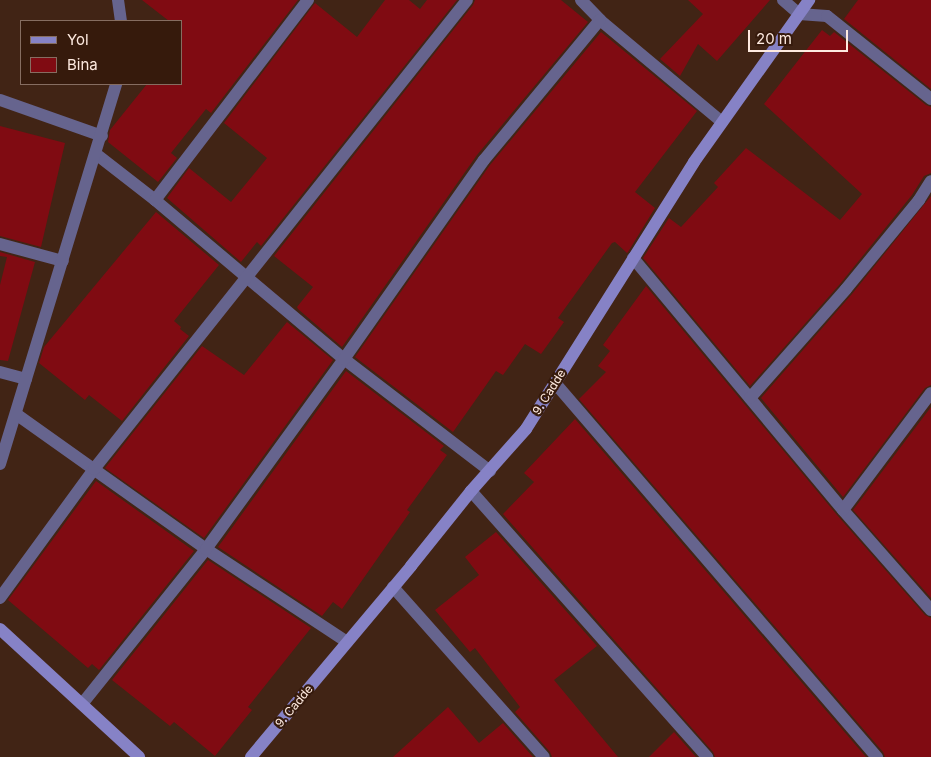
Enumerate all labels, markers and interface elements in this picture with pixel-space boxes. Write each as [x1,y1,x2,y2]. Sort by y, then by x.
legend [20,20,182,85]
scale bar [751,20,851,52]
text: 20 m [756,29,792,48]
text: Yol [67,30,89,49]
text: Bina [67,55,98,74]
street label: 9. Cadde [529,366,569,418]
street label: 9. Cadde [272,682,316,730]

